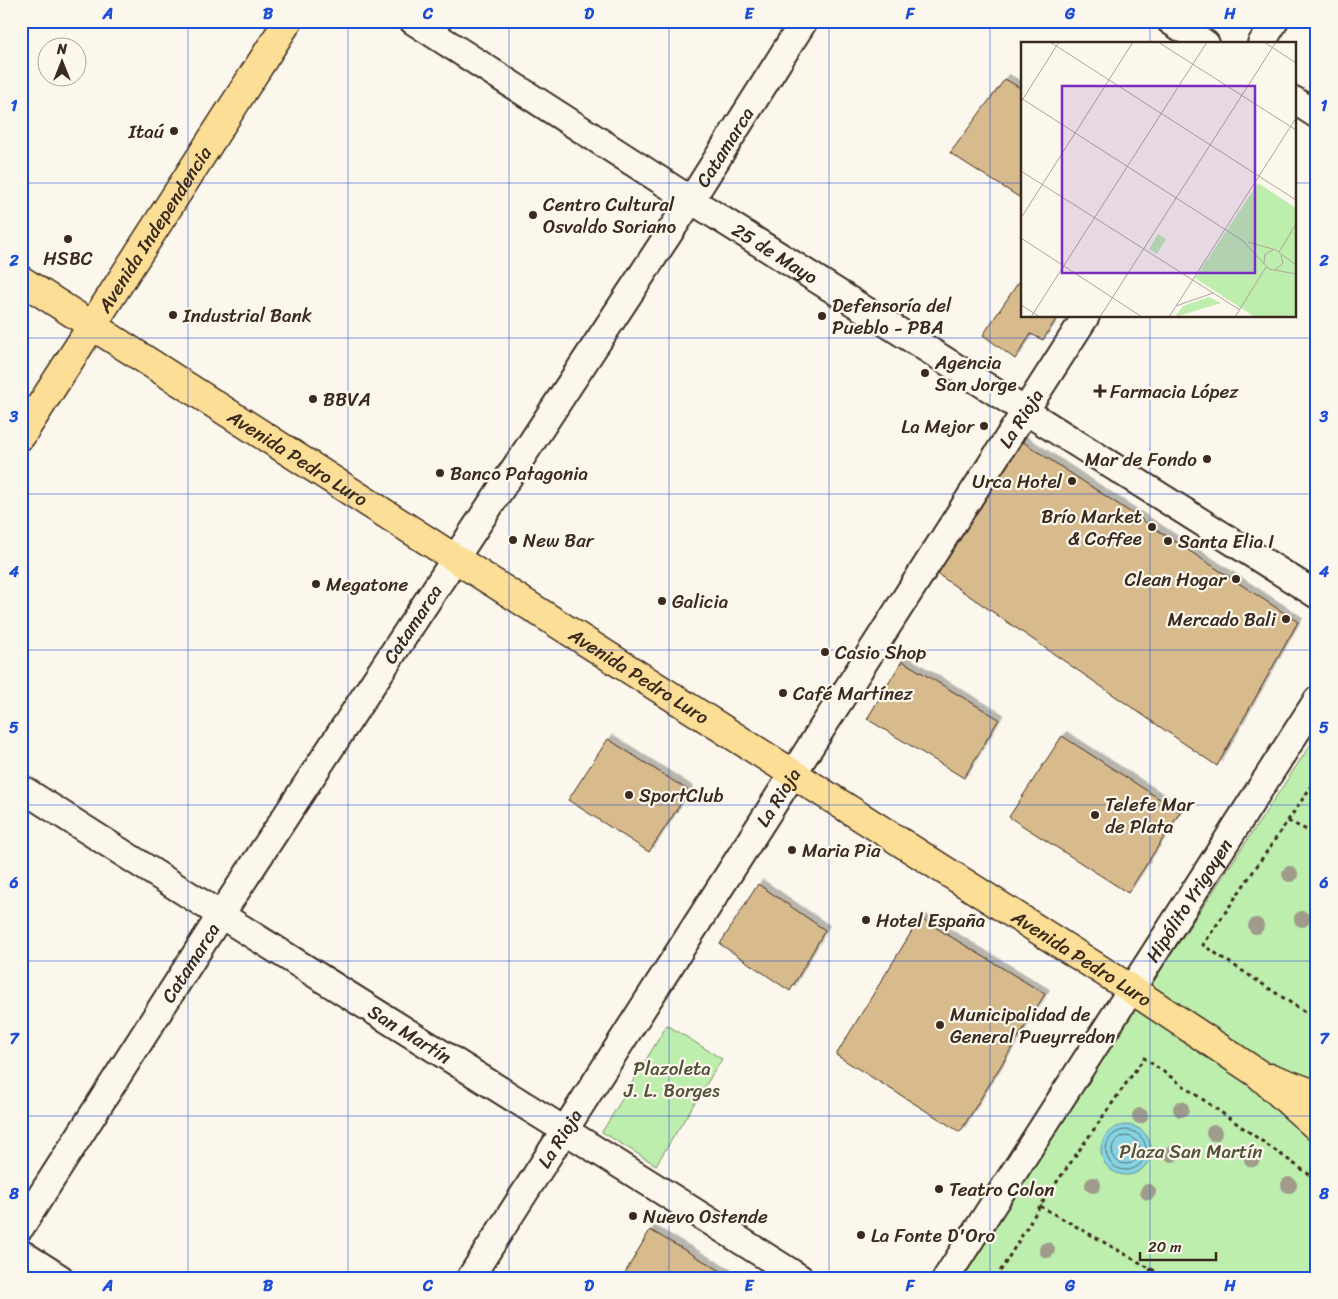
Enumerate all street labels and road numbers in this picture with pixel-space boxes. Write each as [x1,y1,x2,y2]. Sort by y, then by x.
street label: Catamarca [687,100,763,194]
street label: Avenida Independencia [88,139,221,320]
street label: 25 de Mayo [725,214,824,293]
street label: La Rioja [990,382,1053,455]
street label: Avenida Pedro Luro [220,400,375,516]
street label: Catamarca [374,577,451,671]
street label: Avenida Pedro Luro [561,618,716,734]
street label: La Rioja [747,761,810,834]
street label: Hipólito Yrigoyen [1137,832,1241,969]
street label: Avenida Pedro Luro [1004,900,1159,1016]
street label: Catamarca [152,916,229,1010]
street label: San Martín [361,995,458,1073]
street label: La Rioja [528,1102,592,1175]

